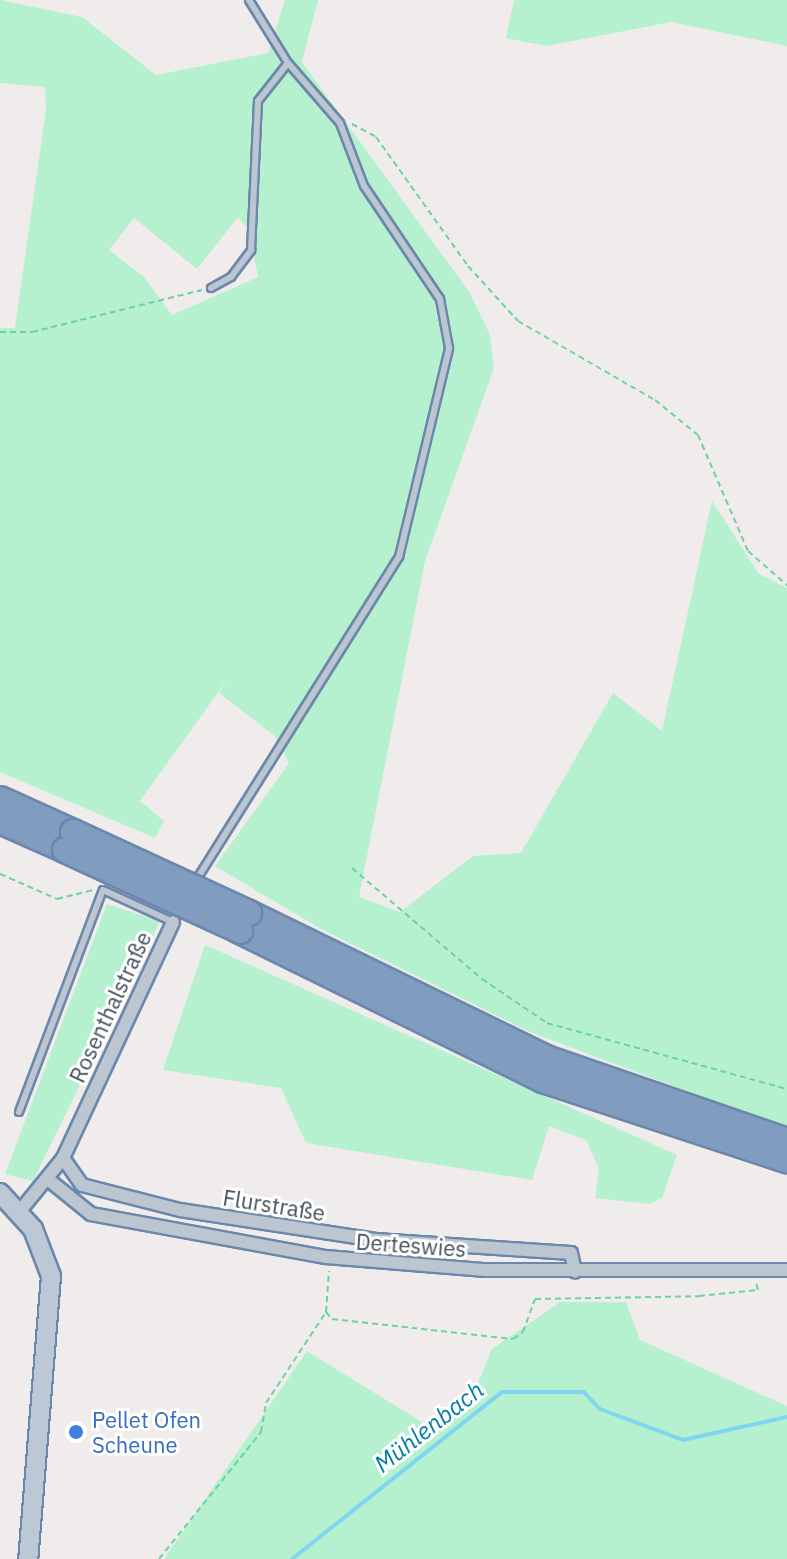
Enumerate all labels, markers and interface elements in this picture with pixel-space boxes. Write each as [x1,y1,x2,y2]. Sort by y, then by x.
street label: Rosenthalstraße [63,927,157,1087]
street label: Flurstraße [221,1184,327,1226]
street label: Derteswies [355,1228,467,1262]
water label: Mühlenbach [369,1375,489,1479]
place label: Pellet Ofen Scheune [92,1406,201,1458]
marker: Pellet Ofen Scheune [67,1423,85,1441]

